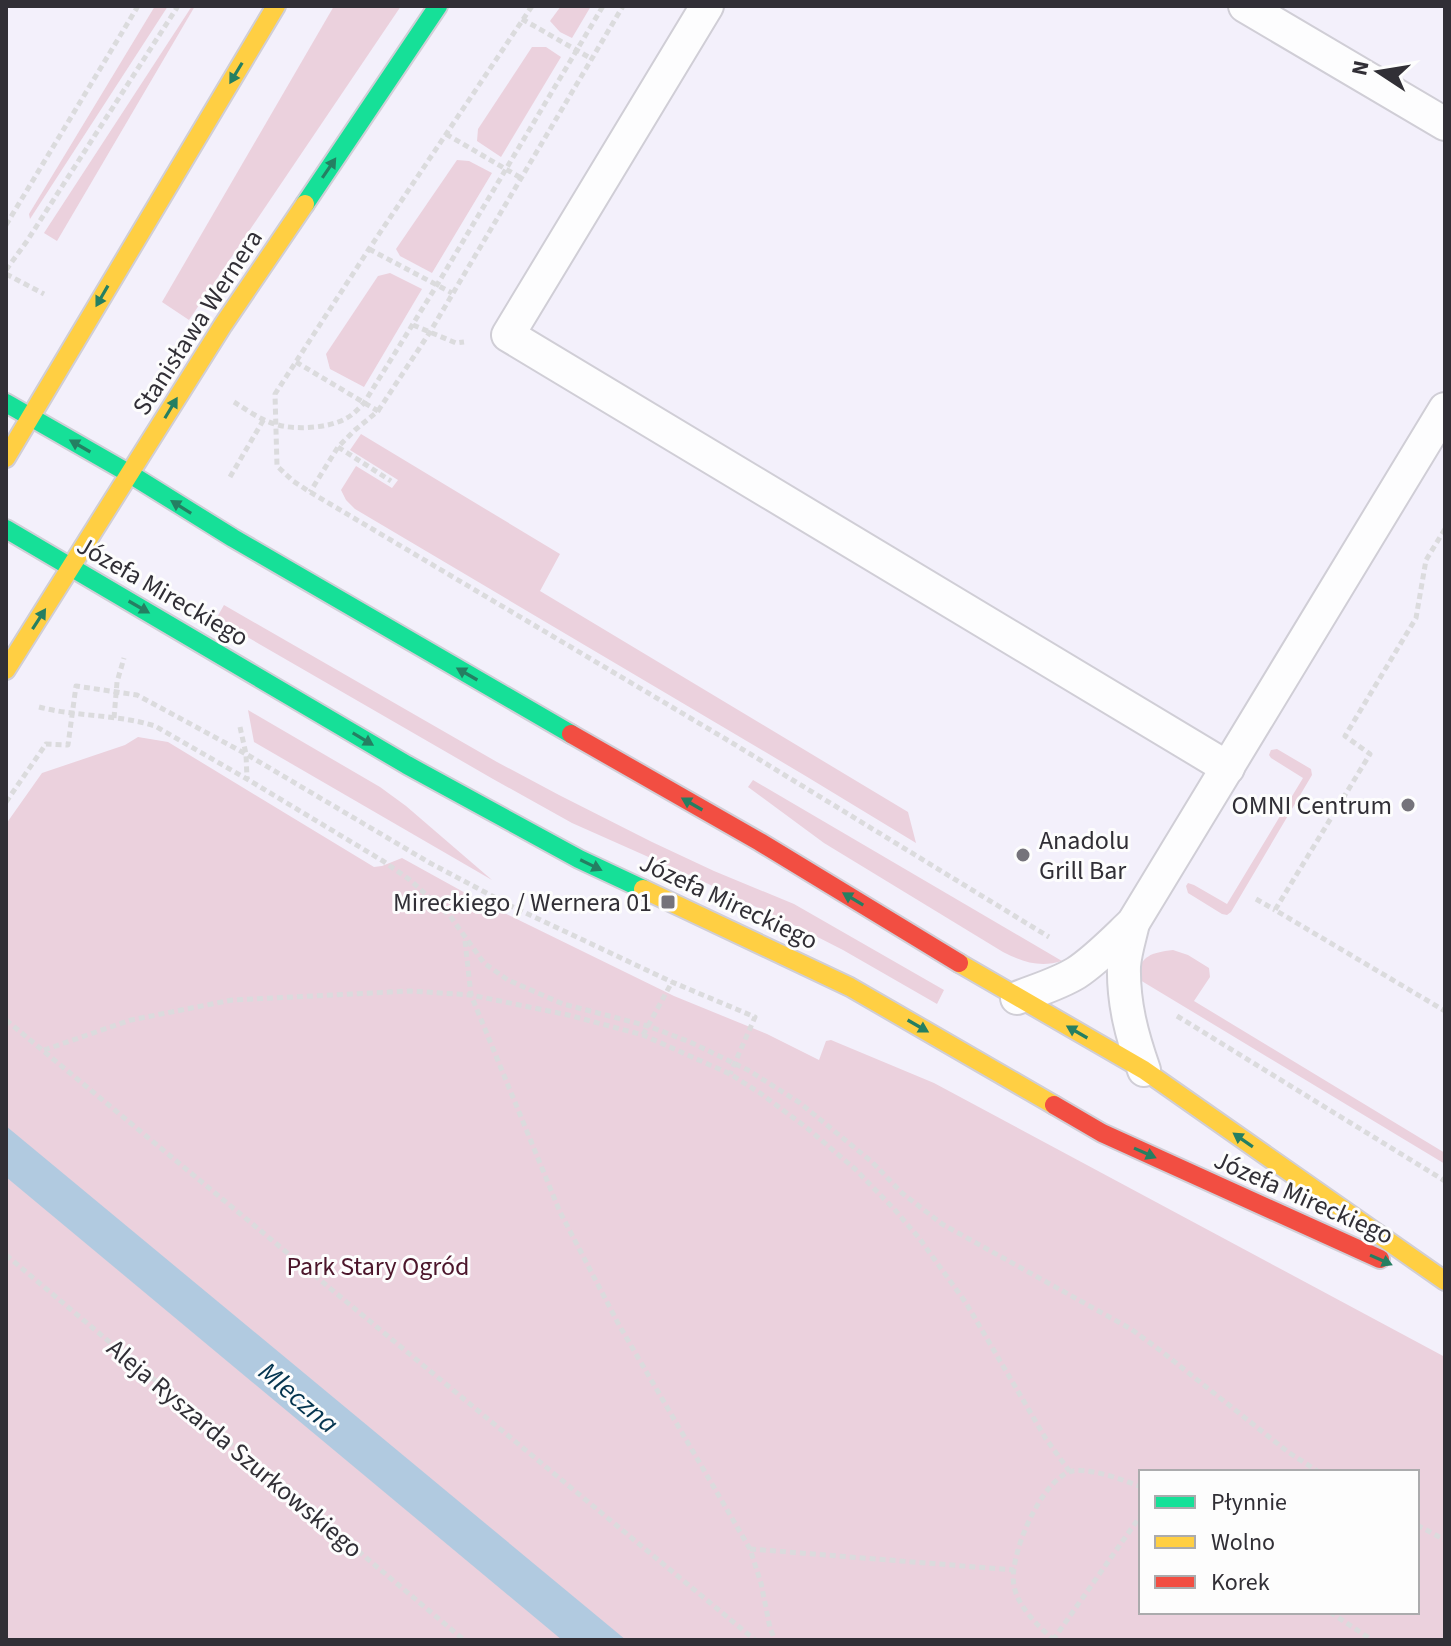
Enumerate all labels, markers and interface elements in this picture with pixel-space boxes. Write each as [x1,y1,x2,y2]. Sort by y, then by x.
north arrow [1339,32,1419,112]
text: N [1343,58,1378,79]
one-way arrow [230,62,244,84]
one-way arrow [321,157,336,178]
street label: Stanisława Wernera [123,222,271,422]
one-way arrow [95,285,109,307]
one-way arrow [164,397,178,419]
one-way arrow [69,439,91,453]
one-way arrow [170,500,192,514]
street label: Józefa Mireckiego [70,527,256,656]
one-way arrow [128,600,150,614]
one-way arrow [31,609,46,630]
one-way arrow [456,667,478,681]
one-way arrow [352,732,374,746]
place label: OMNI Centrum [1232,787,1392,824]
marker: OMNI Centrum [1399,796,1417,814]
one-way arrow [681,797,703,811]
place label: Anadolu Grill Bar [1039,822,1130,889]
street label: Józefa Mireckiego [634,844,824,959]
marker: Anadolu Grill Bar [1014,846,1032,864]
one-way arrow [580,858,603,871]
place label: Mireckiego / Wernera 01 [393,884,652,921]
one-way arrow [842,892,864,906]
marker: Mireckiego / Wernera 01 [659,893,677,911]
one-way arrow [907,1019,929,1033]
one-way arrow [1065,1025,1088,1039]
one-way arrow [1233,1133,1254,1148]
street label: Józefa Mireckiego [1208,1141,1399,1254]
one-way arrow [1133,1146,1156,1160]
park label: Park Stary Ogród [286,1248,470,1285]
one-way arrow [1370,1253,1393,1267]
street label: Aleja Ryszarda Szurkowskiego [99,1330,371,1567]
water label: Mleczna [250,1352,347,1443]
legend [1139,1470,1419,1614]
text: Płynnie [1211,1485,1287,1520]
text: Wolno [1211,1525,1275,1560]
text: Korek [1211,1565,1270,1600]

